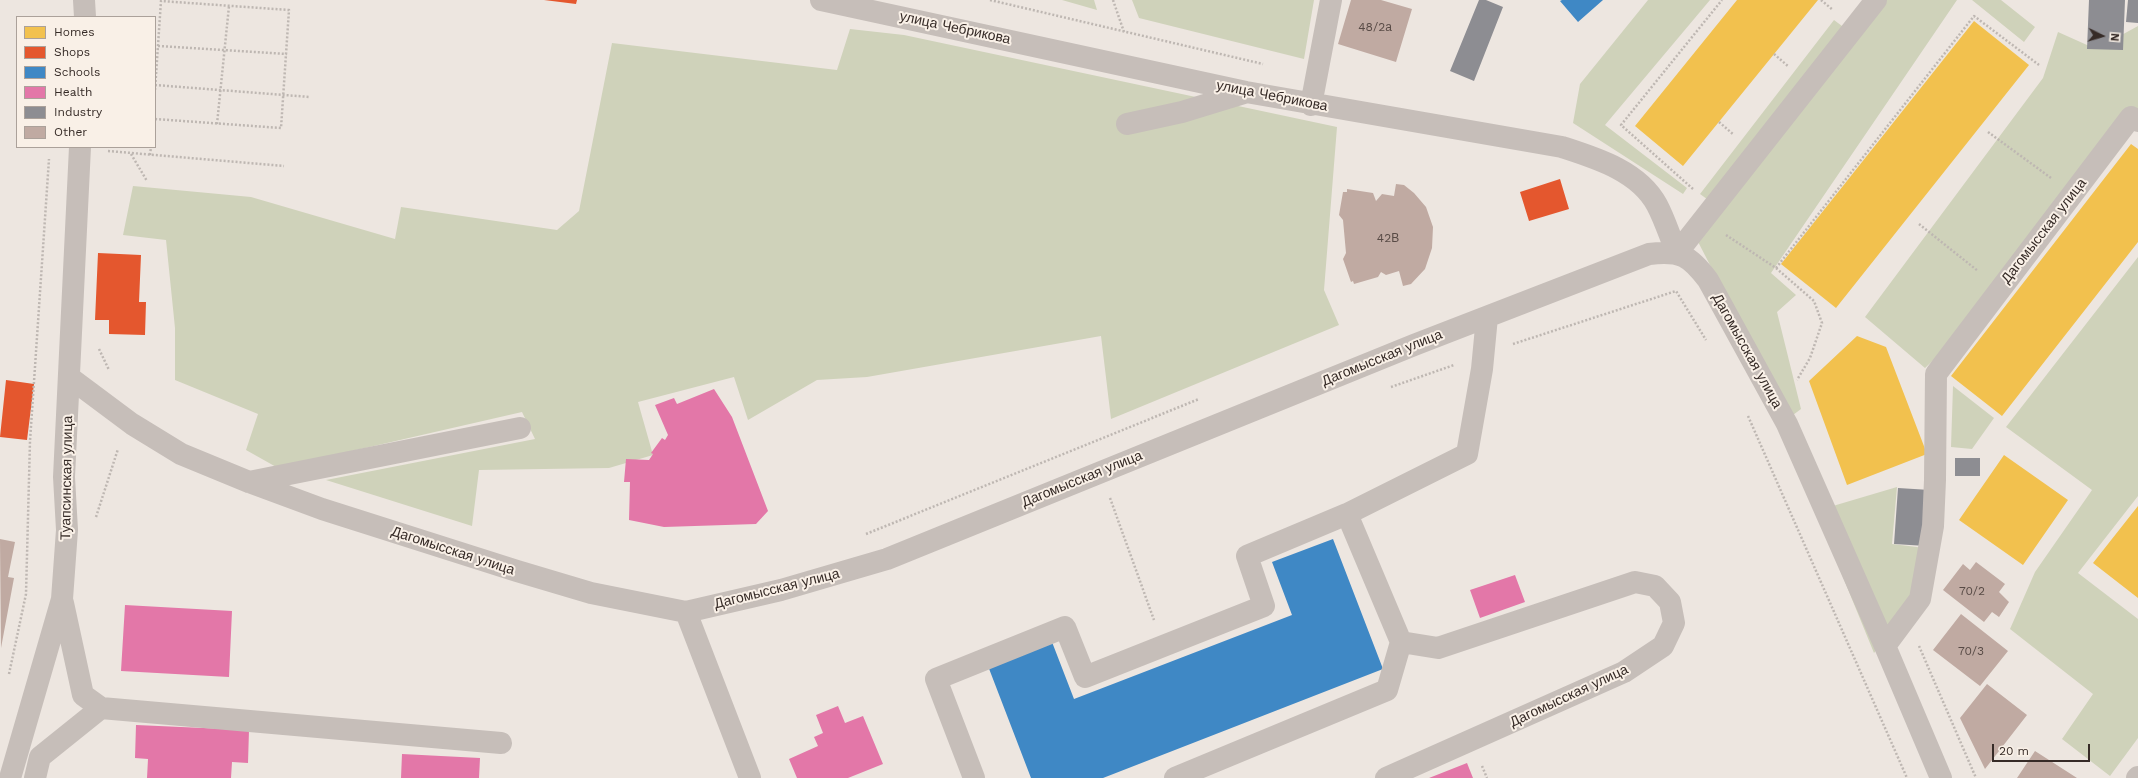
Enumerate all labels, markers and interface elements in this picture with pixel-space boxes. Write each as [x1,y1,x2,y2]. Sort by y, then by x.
street label: улица Чебрикова [898,8,1012,48]
legend [16,16,156,148]
north arrow [2082,16,2122,56]
house number: 48/2а [1358,20,1392,34]
text: Homes [54,25,95,39]
text: N [2108,32,2121,42]
text: Shops [54,45,90,59]
text: Schools [54,65,100,79]
street label: улица Чебрикова [1215,77,1329,115]
text: Health [54,85,92,99]
text: Industry [54,105,102,119]
text: Other [54,125,87,139]
street label: Дагомысская улица [1998,175,2090,287]
house number: 42В [1377,231,1399,245]
street label: Дагомысская улица [1708,291,1786,411]
street label: Дагомысская улица [1319,326,1445,390]
street label: Туапсинская улица [58,416,76,540]
street label: Дагомысская улица [1019,447,1145,511]
street label: Дагомысская улица [389,523,517,579]
street label: Дагомысская улица [713,565,841,613]
house number: 70/2 [1959,584,1985,598]
house number: 70/3 [1958,644,1984,658]
street label: Дагомысская улица [1507,661,1631,731]
scale bar [1994,736,2092,762]
text: 20 m [1999,744,2029,758]

